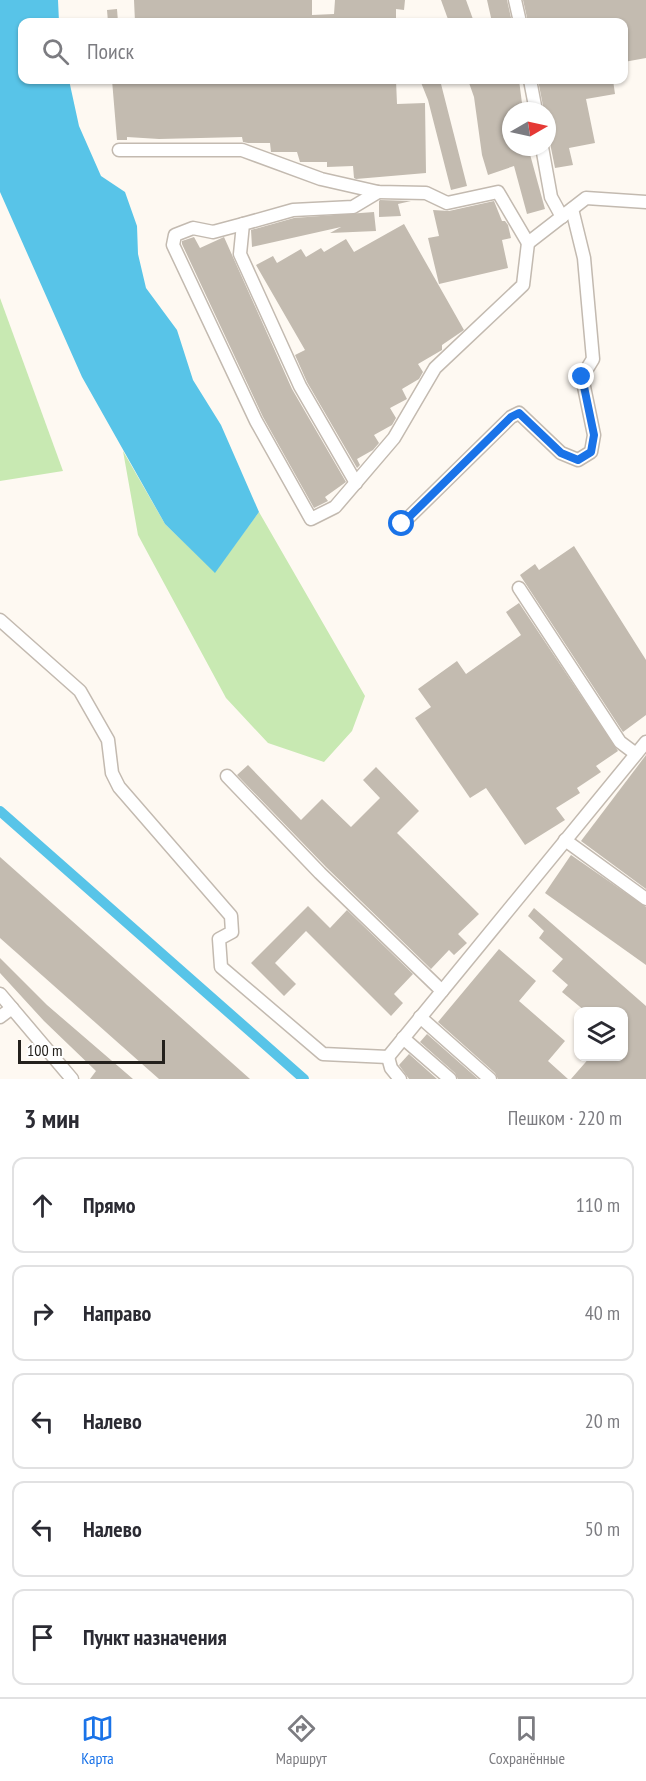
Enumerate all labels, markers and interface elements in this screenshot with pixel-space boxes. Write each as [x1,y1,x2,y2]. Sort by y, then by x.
search box [18,18,628,84]
icon: search [39,35,72,68]
text: Поиск [87,37,134,65]
north arrow [502,102,556,156]
route end [568,363,594,389]
route start [388,510,414,536]
map controls [574,1007,628,1061]
button: layers [574,1007,628,1061]
scale bar [18,1037,165,1064]
text: 100 m [27,1040,62,1060]
text: 3 мин [24,1102,79,1135]
text: Пешком · 220 m [508,1105,622,1131]
icon: ahead [26,1189,59,1222]
text: Прямо [83,1191,136,1219]
text: 110 m [576,1192,620,1218]
icon: right [26,1297,59,1330]
text: Направо [83,1299,151,1327]
text: 40 m [585,1300,620,1326]
icon: left [26,1405,59,1438]
text: Налево [83,1407,142,1435]
text: 20 m [585,1408,620,1434]
icon: left [26,1513,59,1546]
text: Налево [83,1515,142,1543]
text: 50 m [585,1516,620,1542]
icon: arrive [26,1621,59,1654]
text: Пункт назначения [83,1623,227,1651]
tab: Карта [81,1712,114,1768]
tab: Маршрут [276,1712,327,1768]
tab: Сохранённые [489,1712,565,1768]

